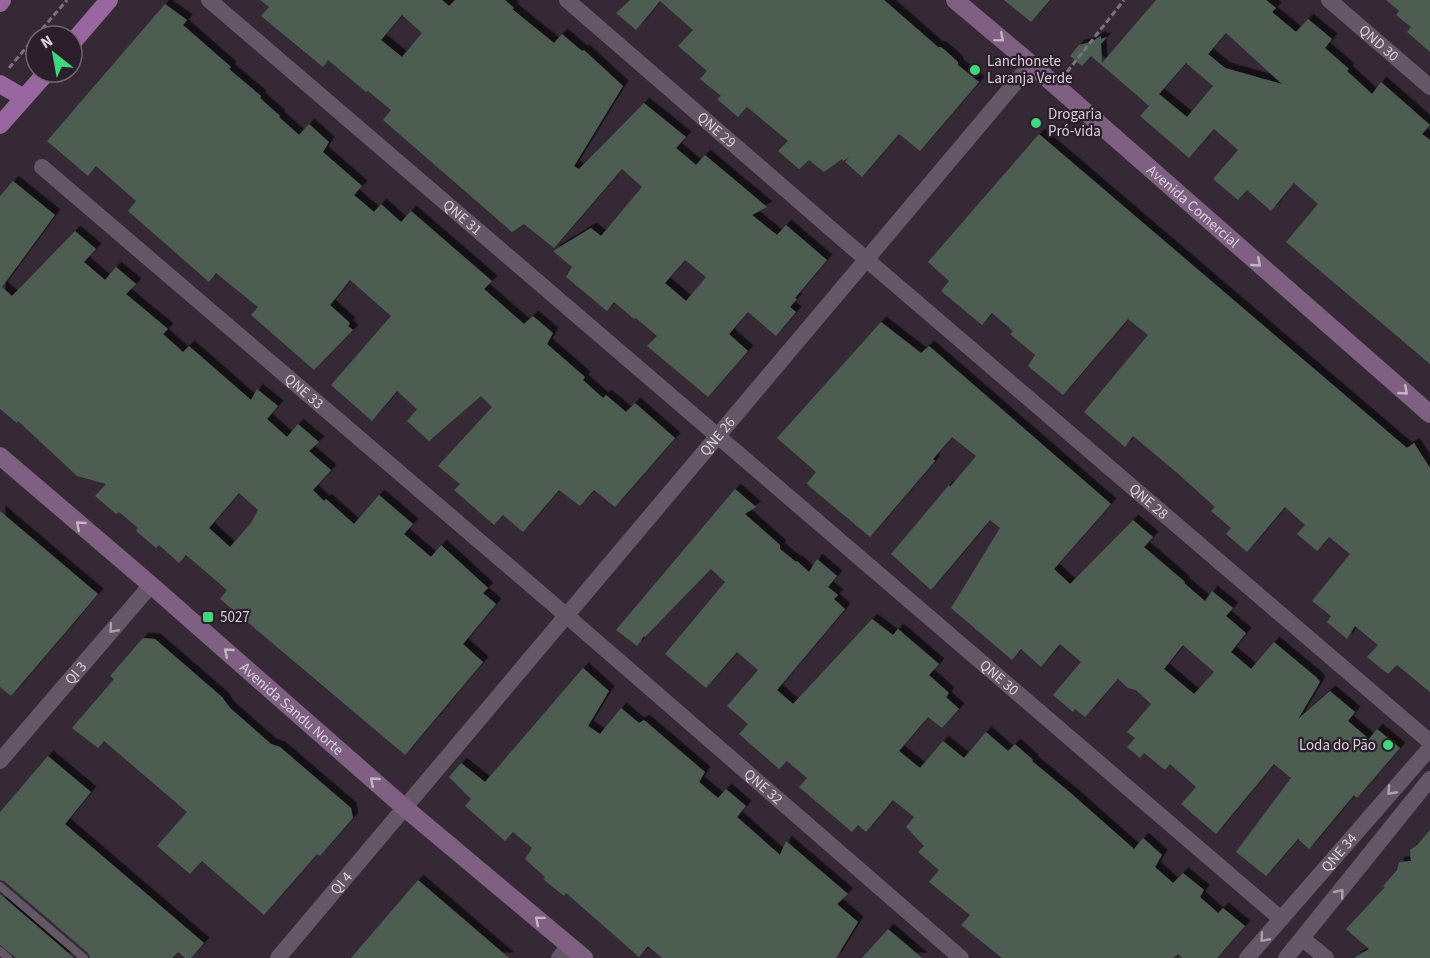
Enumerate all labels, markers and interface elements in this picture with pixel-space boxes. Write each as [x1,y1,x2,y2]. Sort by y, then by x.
street label: QND 30 [1354,20,1403,67]
north arrow [24,24,84,84]
text: N [37,30,57,54]
one-way arrow [993,31,1004,42]
place label: Lanchonete Laranja Verde [987,51,1073,89]
marker: Lanchonete Laranja Verde [968,63,982,77]
place label: Drogaria Pró-vida [1048,104,1102,142]
street label: QNE 29 [692,107,740,153]
marker: Drogaria Pró-vida [1029,116,1043,130]
street label: Avenida Comercial [1142,160,1244,253]
street label: QNE 31 [438,195,486,241]
one-way arrow [1250,256,1261,267]
street label: QNE 33 [280,369,328,414]
one-way arrow [1397,384,1408,395]
street label: QNE 26 [695,413,740,461]
street label: QNE 28 [1124,479,1173,524]
one-way arrow [76,521,87,532]
place label: 5027 [220,607,250,628]
marker: 5027 [201,610,215,624]
one-way arrow [109,622,120,633]
one-way arrow [223,649,234,660]
street label: QNE 30 [975,655,1023,701]
street label: QI 3 [60,657,92,689]
street label: Avenida Sandu Norte [235,658,348,760]
place label: Loda do Pão [1299,735,1376,756]
marker: Loda do Pão [1381,738,1395,752]
street label: QNE 32 [739,764,787,810]
one-way arrow [370,777,381,788]
one-way arrow [1387,784,1398,795]
street label: QNE 34 [1316,828,1363,877]
street label: QI 4 [326,867,358,899]
one-way arrow [1332,889,1343,900]
one-way arrow [535,916,546,927]
one-way arrow [1260,932,1271,942]

